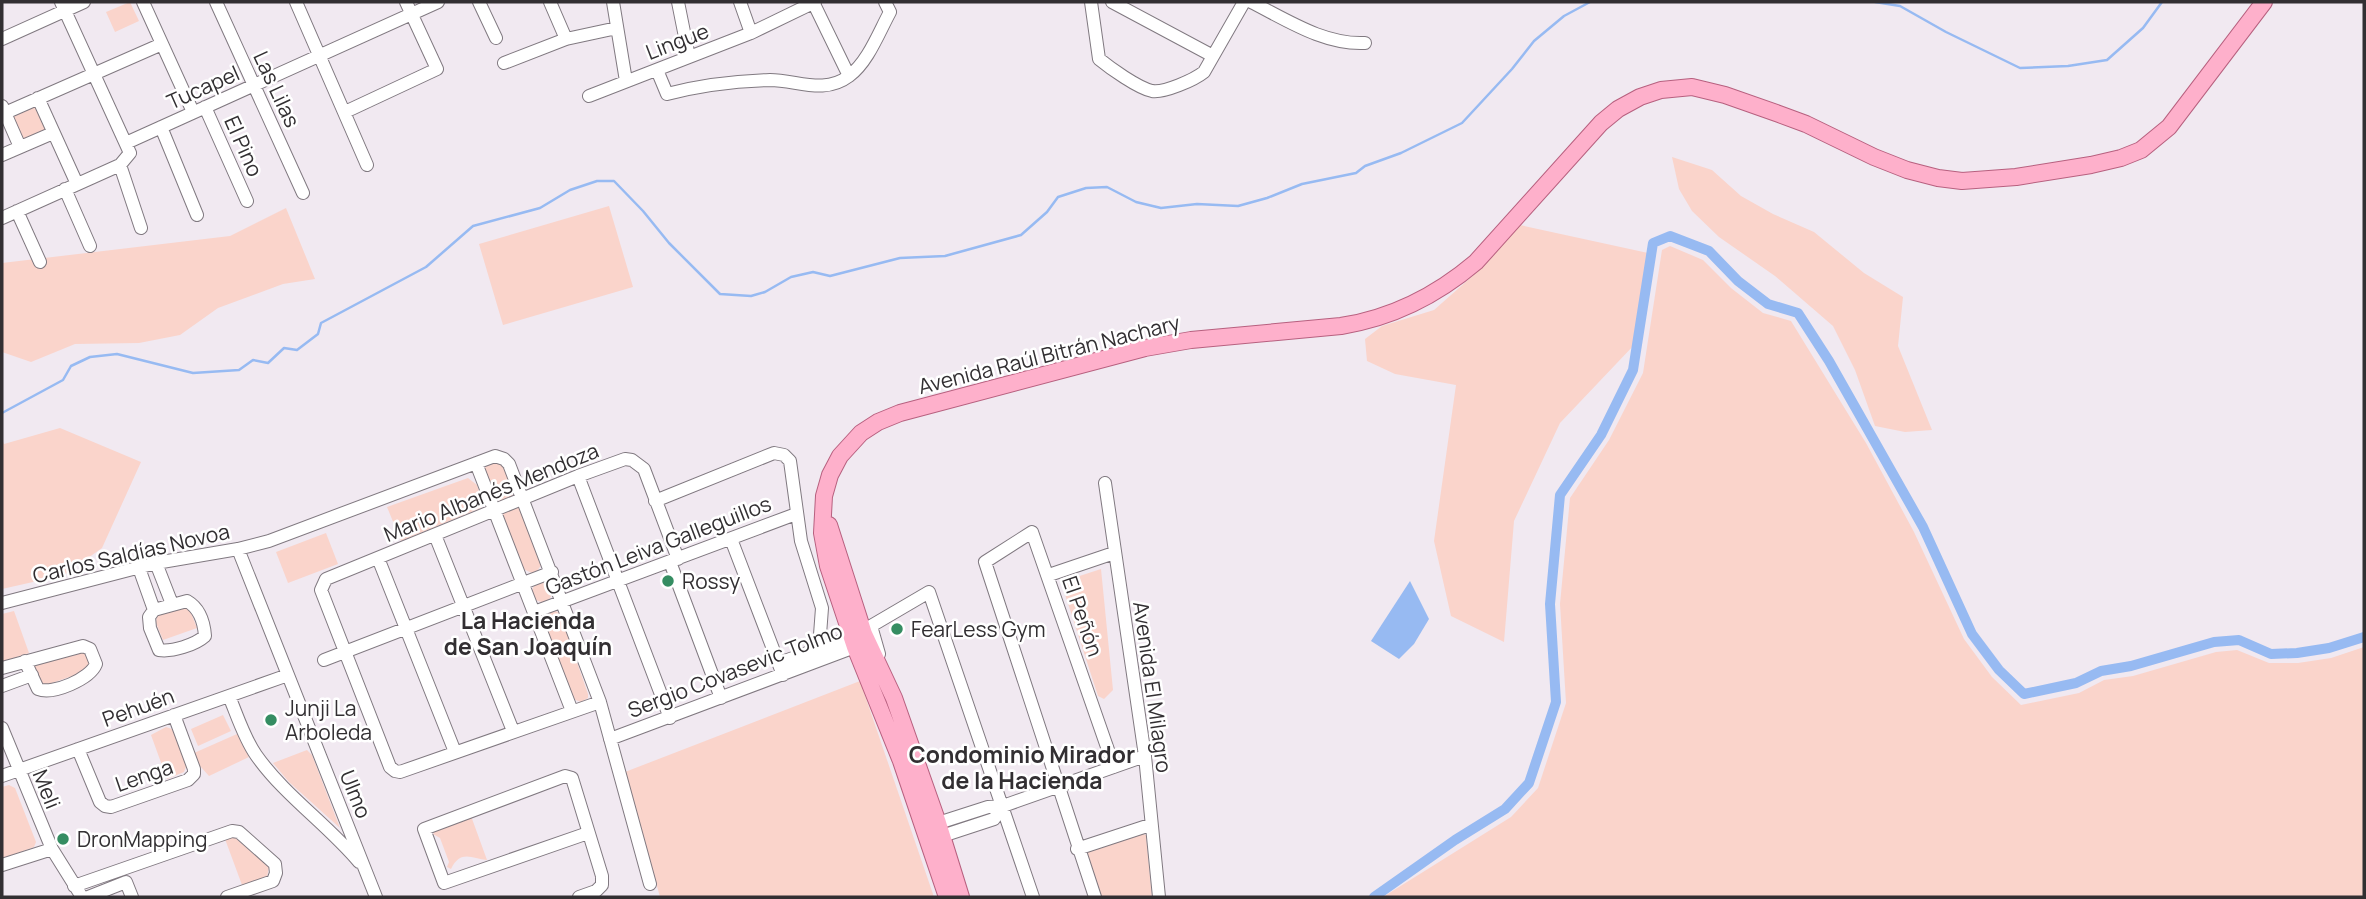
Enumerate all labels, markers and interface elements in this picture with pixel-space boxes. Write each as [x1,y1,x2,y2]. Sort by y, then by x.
street label: Lingue [642,16,712,66]
street label: Las Lilas [247,46,307,132]
street label: Tucapel [162,59,244,115]
street label: El Pino [218,111,270,181]
street label: Avenida Raúl Bitrán Nachary [915,308,1183,400]
street label: Mario Albanés Mendoza [379,436,603,548]
street label: Gastón Leiva Galleguillos [541,489,775,601]
street label: Carlos Saldías Novoa [30,517,232,589]
place label: Rossy [682,567,740,595]
street label: El Peñón [1056,572,1110,660]
marker: Rossy [660,573,676,589]
street label: Avenida El Milagro [1127,600,1179,774]
district label: La Hacienda de San Joaquín [444,604,612,662]
place label: FearLess Gym [911,615,1046,643]
street label: Sergio Covasevic Tolmo [624,616,846,724]
marker: FearLess Gym [889,621,905,637]
street label: Pehuén [98,681,178,733]
place label: Junji La Arboleda [285,694,372,746]
marker: Junji La Arboleda [263,712,279,728]
district label: Condominio Mirador de la Hacienda [909,738,1135,796]
street label: Lenga [111,752,177,798]
street label: Meli [27,765,67,813]
street label: Ulmo [334,766,378,822]
place label: DronMapping [77,825,207,853]
marker: DronMapping [55,831,71,847]

